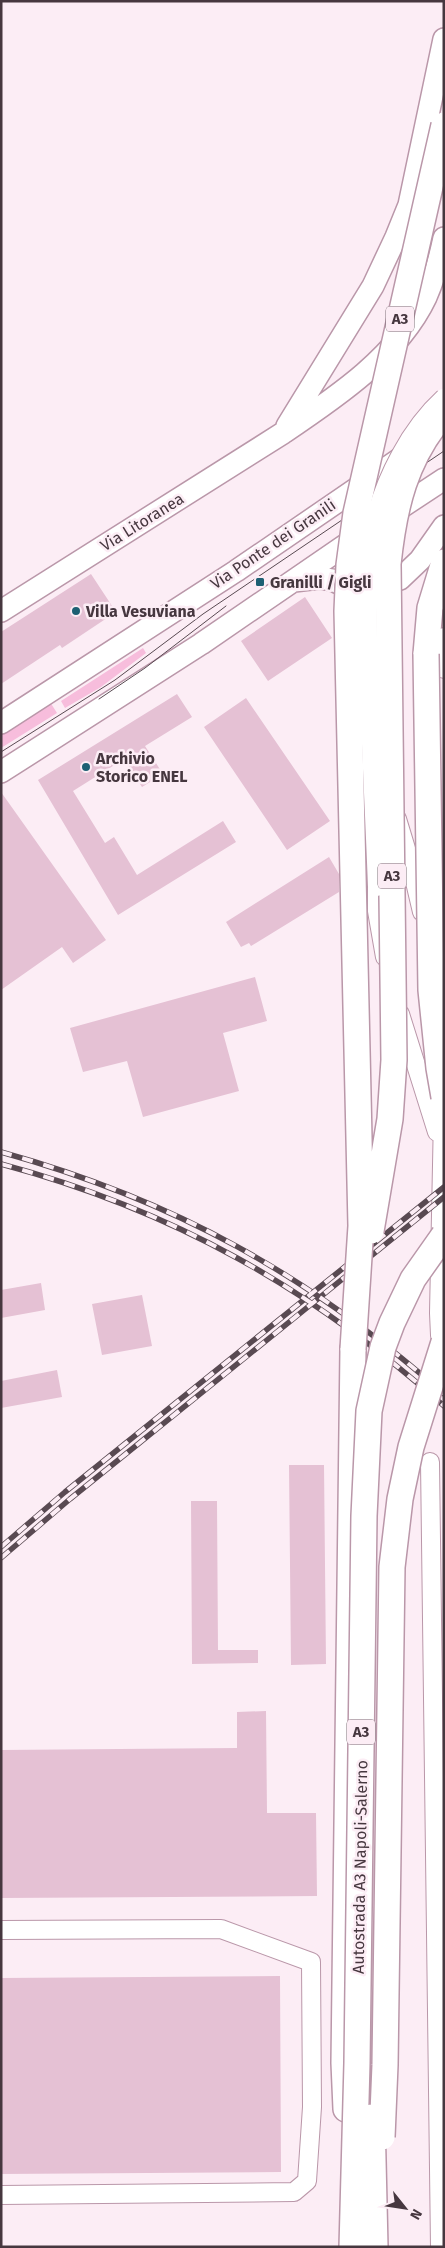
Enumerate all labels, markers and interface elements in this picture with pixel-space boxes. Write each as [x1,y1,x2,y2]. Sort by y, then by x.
road number: A3 [386,306,414,332]
street label: Via Litoranea [97,489,187,555]
street label: Via Ponte dei Granili [207,495,339,593]
place label: Granilli / Gigli [270,573,372,592]
marker: Granilli / Gigli [254,576,266,588]
place label: Villa Vesuviana [85,602,196,621]
marker: Villa Vesuviana [70,605,82,617]
place label: Archivio Storico ENEL [95,749,187,786]
marker: Archivio Storico ENEL [80,761,92,773]
road number: A3 [378,864,406,888]
road number: A3 [347,1720,375,1744]
street label: Autostrada A3 Napoli-Salerno [349,1760,371,1974]
north arrow [380,2183,430,2233]
text: N [406,2206,426,2223]

